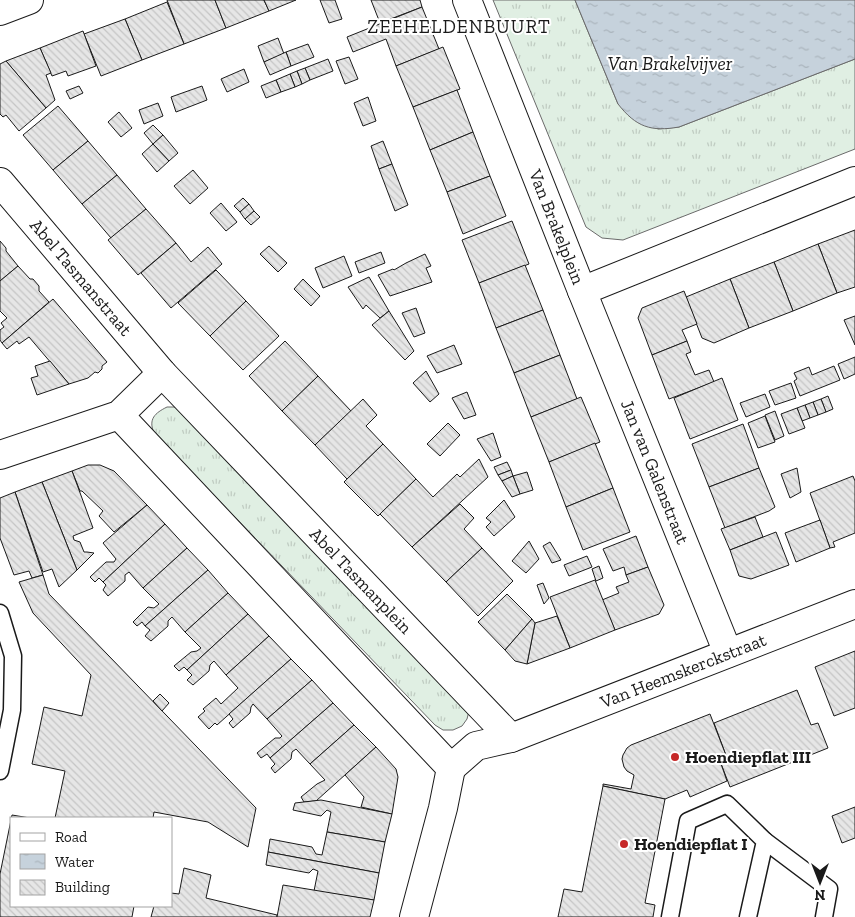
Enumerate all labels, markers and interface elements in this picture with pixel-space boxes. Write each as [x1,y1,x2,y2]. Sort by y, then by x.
district label: ZEEHELDENBUURT [367,15,551,38]
water label: Van Brakelvijver [608,52,733,75]
street label: Van Brakelplein [524,165,590,288]
street label: Abel Tasmanstraat [25,214,137,340]
street label: Jan van Galenstraat [616,396,694,548]
street label: Abel Tasmanplein [305,523,417,639]
street label: Van Heemskerckstraat [596,629,770,714]
place label: Hoendiepflat III [685,746,811,768]
marker: Hoendiepflat III [669,751,681,763]
legend [10,817,172,907]
text: Road [55,828,88,846]
place label: Hoendiepflat I [634,833,748,855]
marker: Hoendiepflat I [618,838,630,850]
text: Water [55,853,95,871]
north arrow [795,857,845,907]
text: Building [55,878,110,896]
text: N [814,886,825,903]

